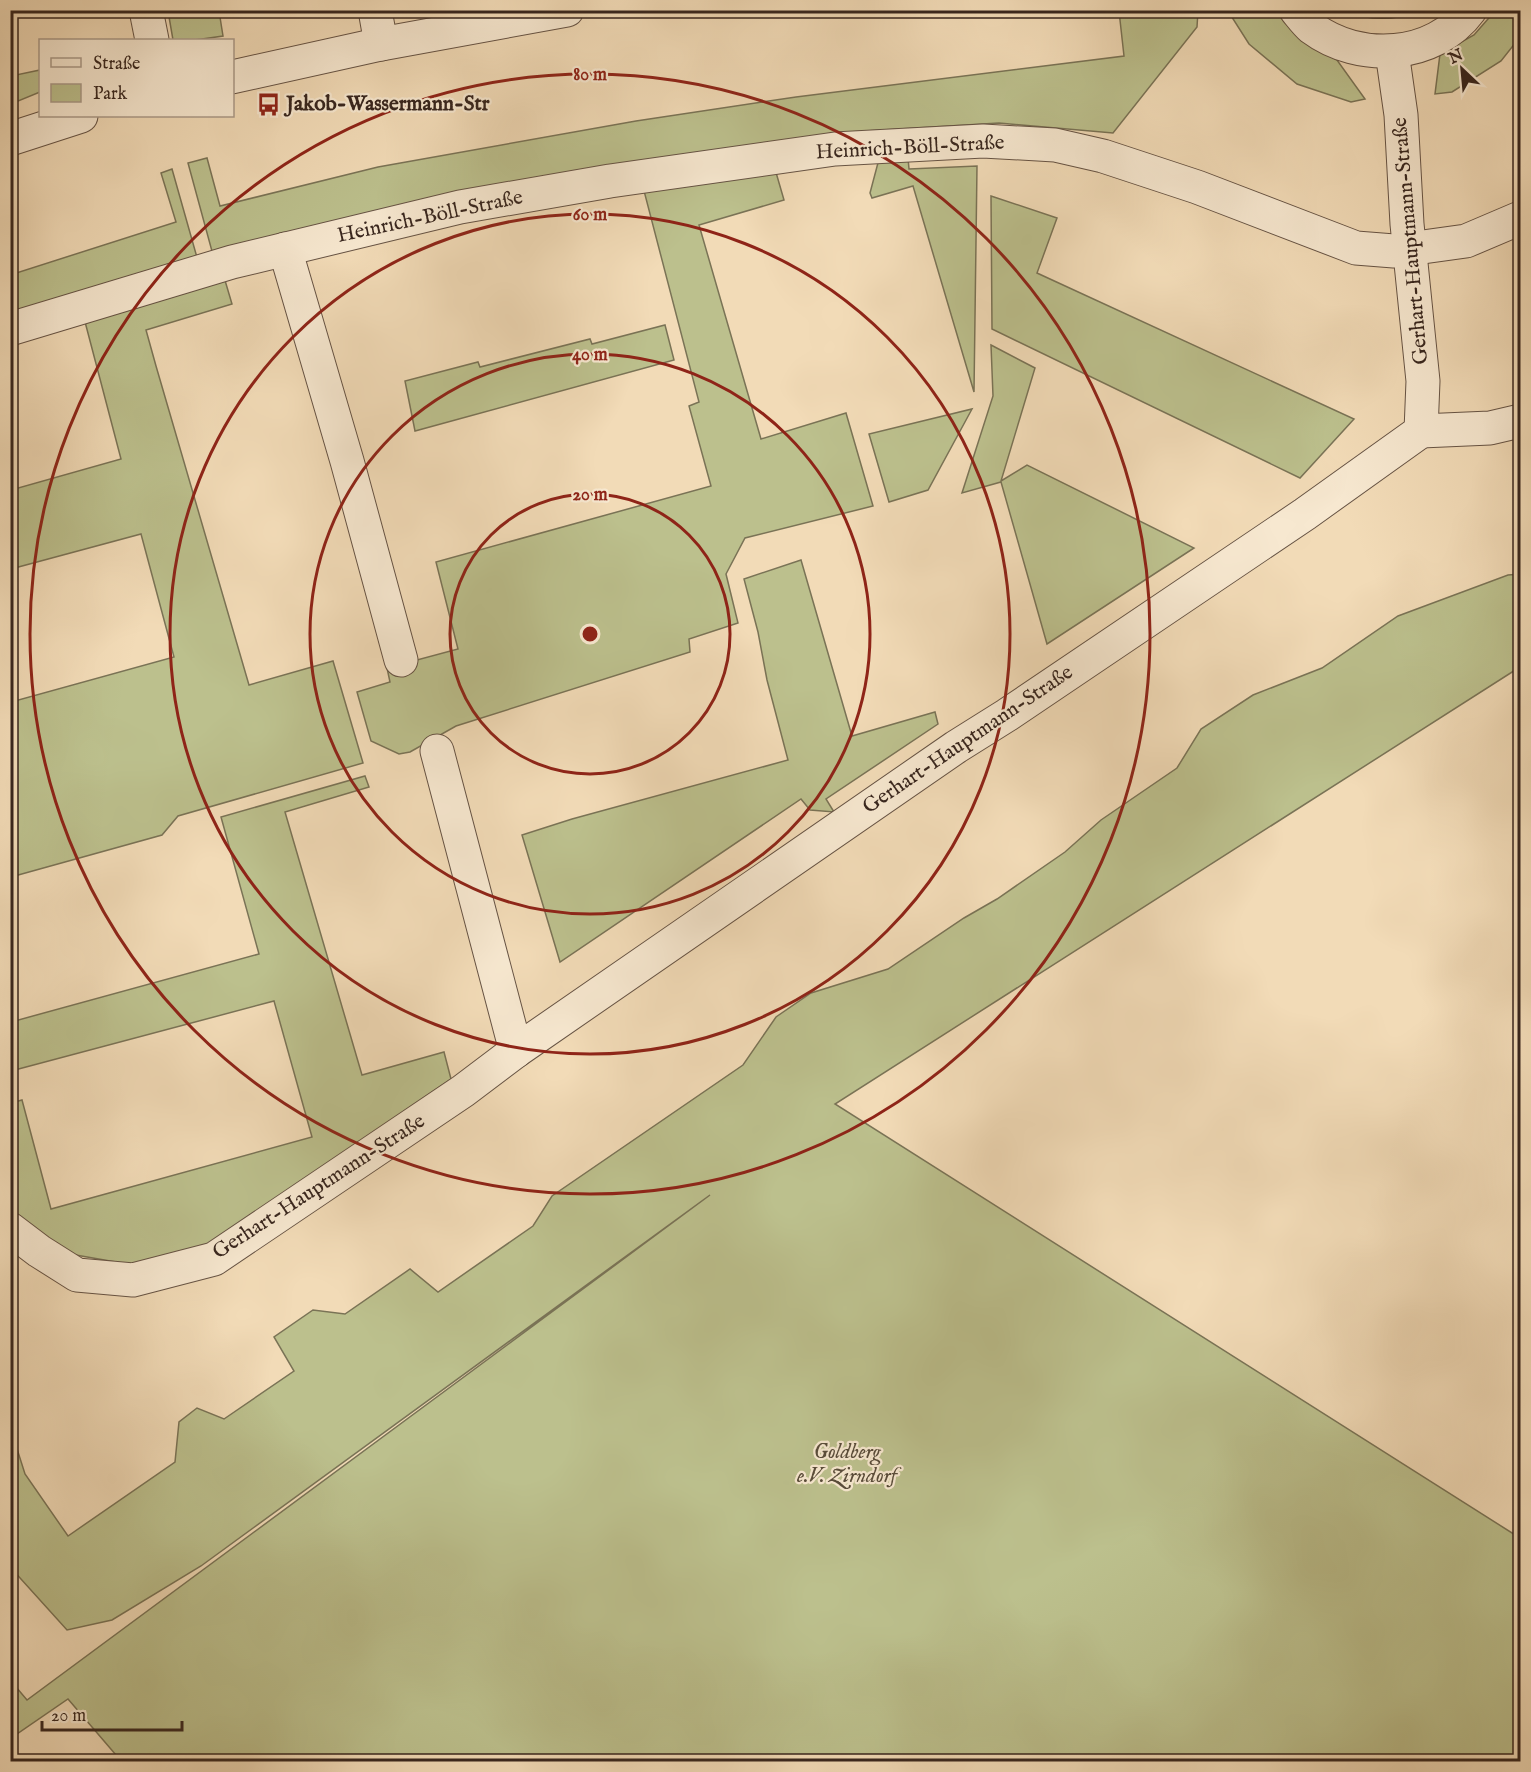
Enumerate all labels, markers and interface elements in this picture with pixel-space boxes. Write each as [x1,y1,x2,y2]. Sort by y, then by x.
legend [39,39,234,117]
north arrow [1432,39,1492,99]
text: N [1445,45,1467,70]
text: Straße [93,53,140,76]
text: 80 m [573,64,607,87]
text: Park [93,83,128,106]
bus stop icon: Jakob-Wassermann-Str [255,91,281,117]
place label: Jakob-Wassermann-Str [283,91,490,118]
street label: Gerhart-Hauptmann-Straße [1387,116,1435,366]
street label: Heinrich-Böll-Straße [815,130,1005,166]
street label: Heinrich-Böll-Straße [335,184,526,250]
text: 60 m [573,204,607,227]
text: 40 m [572,344,608,367]
text: 20 m [572,484,608,507]
centre of rings [580,624,600,644]
street label: Gerhart-Hauptmann-Straße [858,659,1079,821]
street label: Gerhart-Hauptmann-Straße [208,1108,431,1266]
park label: Goldberg e.V. Zirndorf [796,1439,902,1490]
scale bar [42,1694,182,1732]
text: 20 m [51,1705,86,1728]

